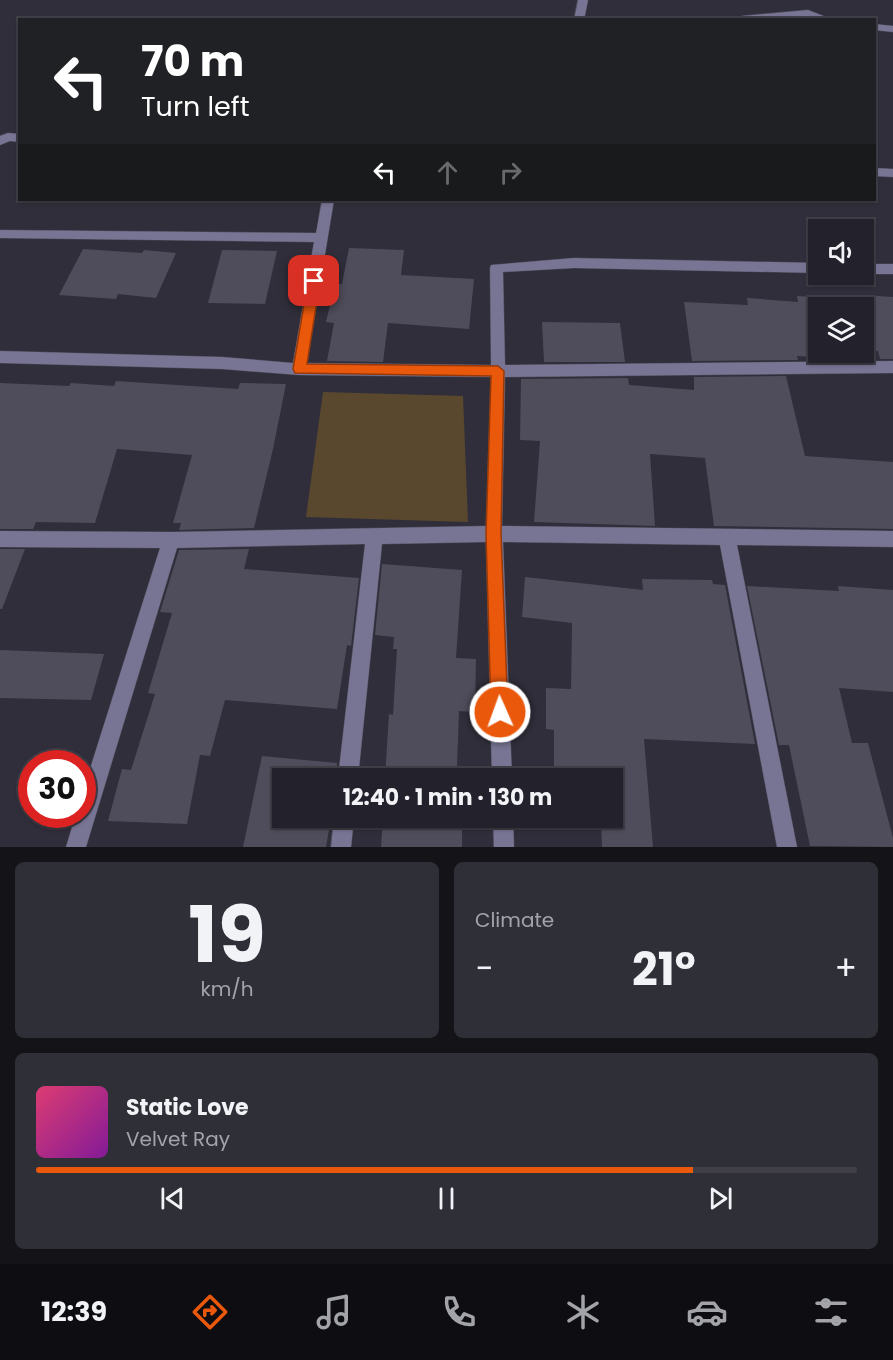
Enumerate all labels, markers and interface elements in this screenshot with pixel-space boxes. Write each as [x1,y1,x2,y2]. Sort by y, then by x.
text: 70 m [141,32,244,91]
icon: left [42,42,120,120]
text: Turn left [141,88,250,125]
icon: left [368,156,401,189]
icon: ahead [431,156,464,189]
icon: right [494,156,527,189]
map controls [808,219,874,363]
button: sound [808,219,874,285]
pin [288,255,339,306]
icon: arrive [297,264,330,297]
button: layers [808,297,874,363]
position arrow [468,680,532,744]
speed limit sign: 30 [18,750,96,828]
text: 12:40 · 1 min · 130 m [343,782,552,813]
text: 19 [188,880,266,989]
text: Climate [475,906,554,934]
text: 21° [632,938,696,1001]
text: − [475,945,493,992]
text: + [834,945,857,992]
text: km/h [200,975,254,1003]
text: Static Love [126,1092,249,1123]
text: Velvet Ray [126,1125,230,1153]
icon: previous [156,1182,189,1215]
icon: pause [430,1182,463,1215]
icon: next [704,1182,737,1215]
icon: directions [189,1291,231,1333]
icon: music [313,1291,355,1333]
icon: phone [438,1291,480,1333]
icon: climate [562,1291,604,1333]
icon: car [686,1291,728,1333]
icon: filters [810,1291,852,1333]
text: 12:39 [41,1293,107,1330]

